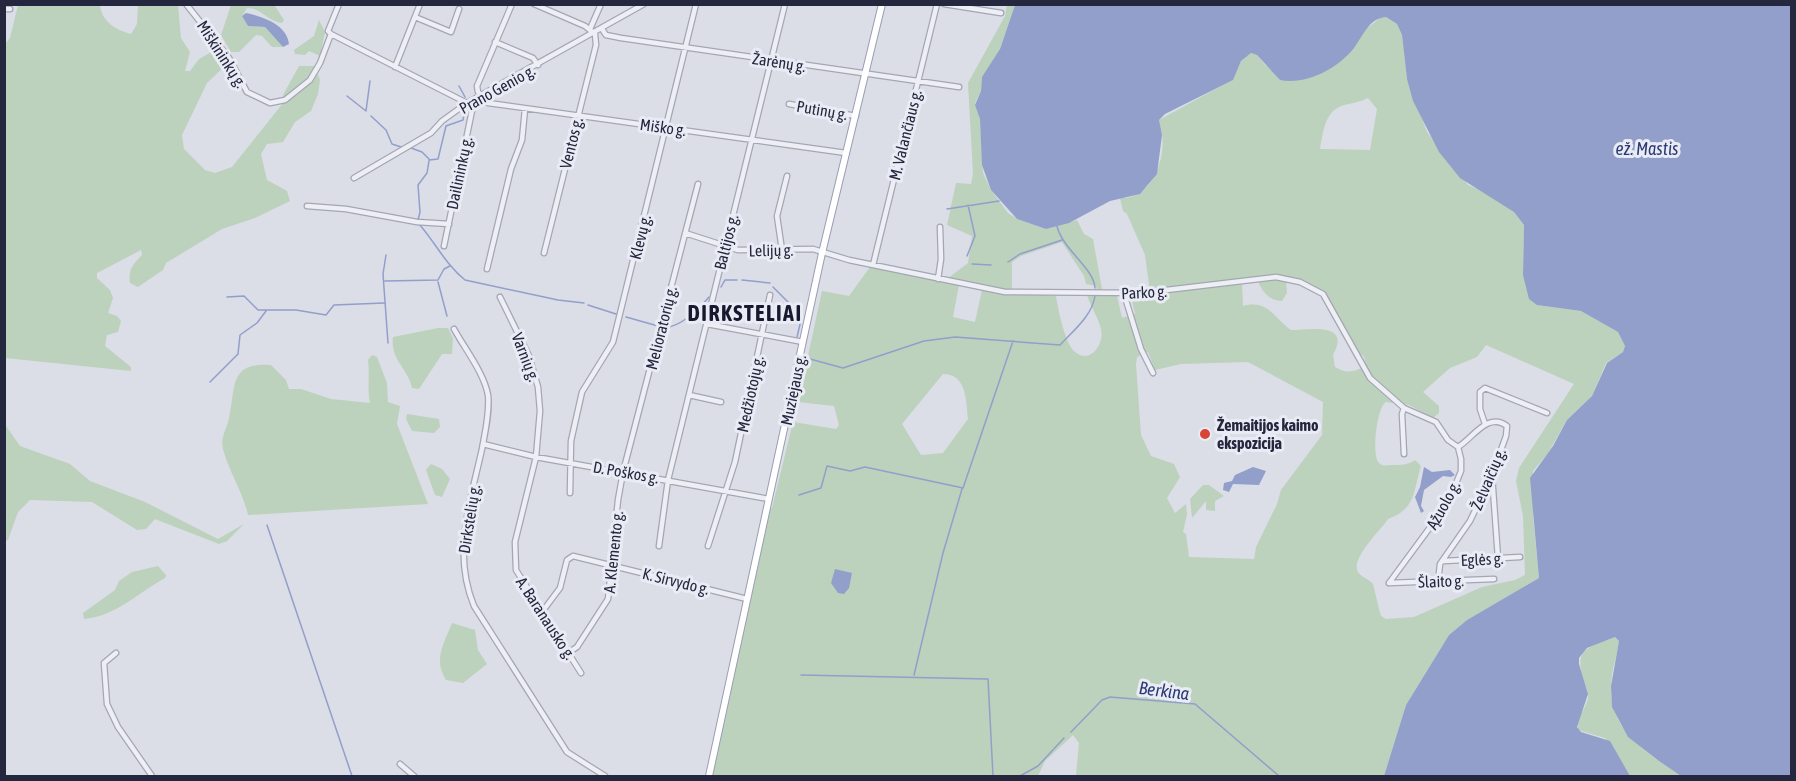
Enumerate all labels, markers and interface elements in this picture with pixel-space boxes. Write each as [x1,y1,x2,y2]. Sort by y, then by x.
street label: Miškininkų g. [193,17,250,92]
street label: Žarėnų g. [751,49,807,76]
street label: Prano Genio g. [456,61,539,118]
street label: M. Valančiaus g. [885,88,926,182]
street label: Putinų g. [795,97,849,124]
street label: Ventos g. [556,115,587,171]
street label: Miško g. [639,115,687,140]
street label: Dailininkų g. [443,135,476,211]
water label: ež. Mastis [1616,138,1678,159]
street label: Baltijos g. [710,212,743,272]
street label: Klevų g. [626,213,655,261]
street label: Lelijų g. [748,241,794,260]
street label: Parko g. [1121,282,1168,303]
street label: Melioratorių g. [642,284,681,372]
district label: DIRKSTELIAI [688,300,803,326]
street label: Varnių g. [508,330,544,384]
street label: Muziejaus g. [777,353,810,427]
street label: Medžiotojų g. [733,354,768,434]
place label: Žemaitijos kaimo ekspozicija [1217,416,1319,452]
marker: Žemaitijos kaimo ekspozicija [1198,427,1212,441]
street label: Želvaičių g. [1467,445,1510,513]
street label: D. Poškos g. [592,457,660,488]
street label: Ąžuolo g. [1422,478,1465,533]
street label: Dirkstelių g. [455,483,484,555]
street label: A. Klemento g. [600,510,627,594]
street label: Eglės g. [1460,549,1504,570]
street label: K. Sirvydo g. [641,564,711,599]
street label: Šlaito g. [1418,571,1464,592]
street label: A. Baranausko g. [512,573,579,663]
water label: Berkina [1138,677,1191,704]

